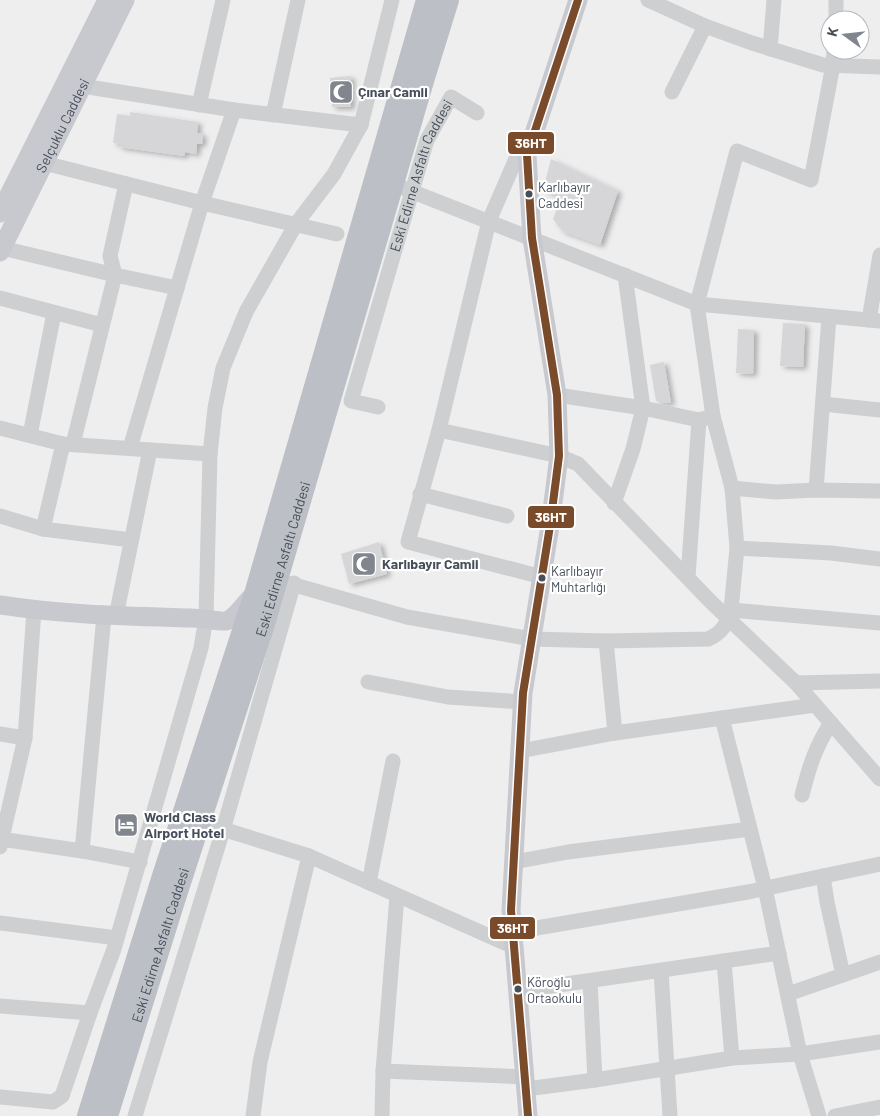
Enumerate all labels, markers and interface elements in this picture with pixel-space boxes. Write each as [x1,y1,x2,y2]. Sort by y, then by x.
north arrow [820,10,870,60]
text: K [823,25,841,38]
street label: Selçuklu Caddesi [32,76,93,175]
mosque icon: Çınar Camii [328,79,354,105]
place label: Çınar Camii [358,83,428,100]
street label: Eski Edirne Asfaltı Caddesi [386,96,456,254]
line badge: 36HT [507,131,555,155]
text: 36HT [515,134,547,151]
place label: Karlıbayır Caddesi [538,179,590,211]
marker: Karlıbayır Caddesi [524,189,534,199]
street label: Eski Edirne Asfaltı Caddesi [251,479,313,639]
line badge: 36HT [527,505,575,529]
text: 36HT [535,508,567,525]
mosque icon: Karlıbayır Camii [351,551,377,577]
place label: Karlıbayır Camii [382,555,479,572]
place label: Karlıbayır Muhtarlığı [551,563,606,595]
marker: Karlıbayır Muhtarlığı [537,573,547,583]
place label: World Class Airport Hotel [144,808,224,841]
hotel icon: World Class Airport Hotel [113,812,139,838]
street label: Eski Edirne Asfaltı Caddesi [128,866,192,1024]
line badge: 36HT [489,916,536,940]
text: 36HT [497,919,529,936]
place label: Köroğlu Ortaokulu [527,974,582,1006]
marker: Köroğlu Ortaokulu [513,984,523,994]

